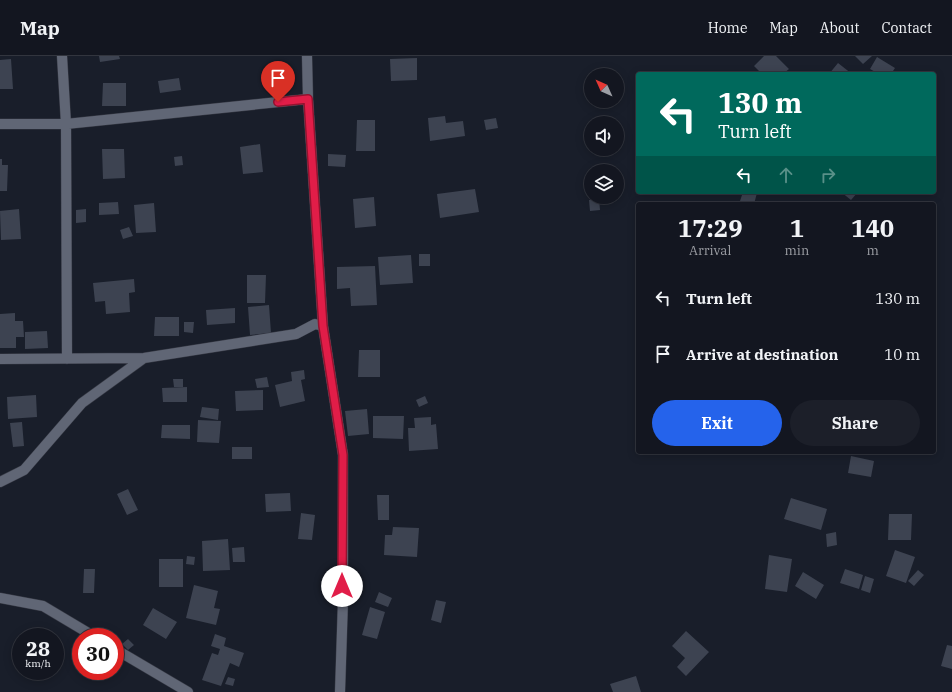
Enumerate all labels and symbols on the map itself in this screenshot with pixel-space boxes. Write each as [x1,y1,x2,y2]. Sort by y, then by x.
pin [261,61,295,102]
north arrow [584,68,624,108]
position arrow [321,565,363,607]
speed limit sign: 30 [72,628,124,680]

